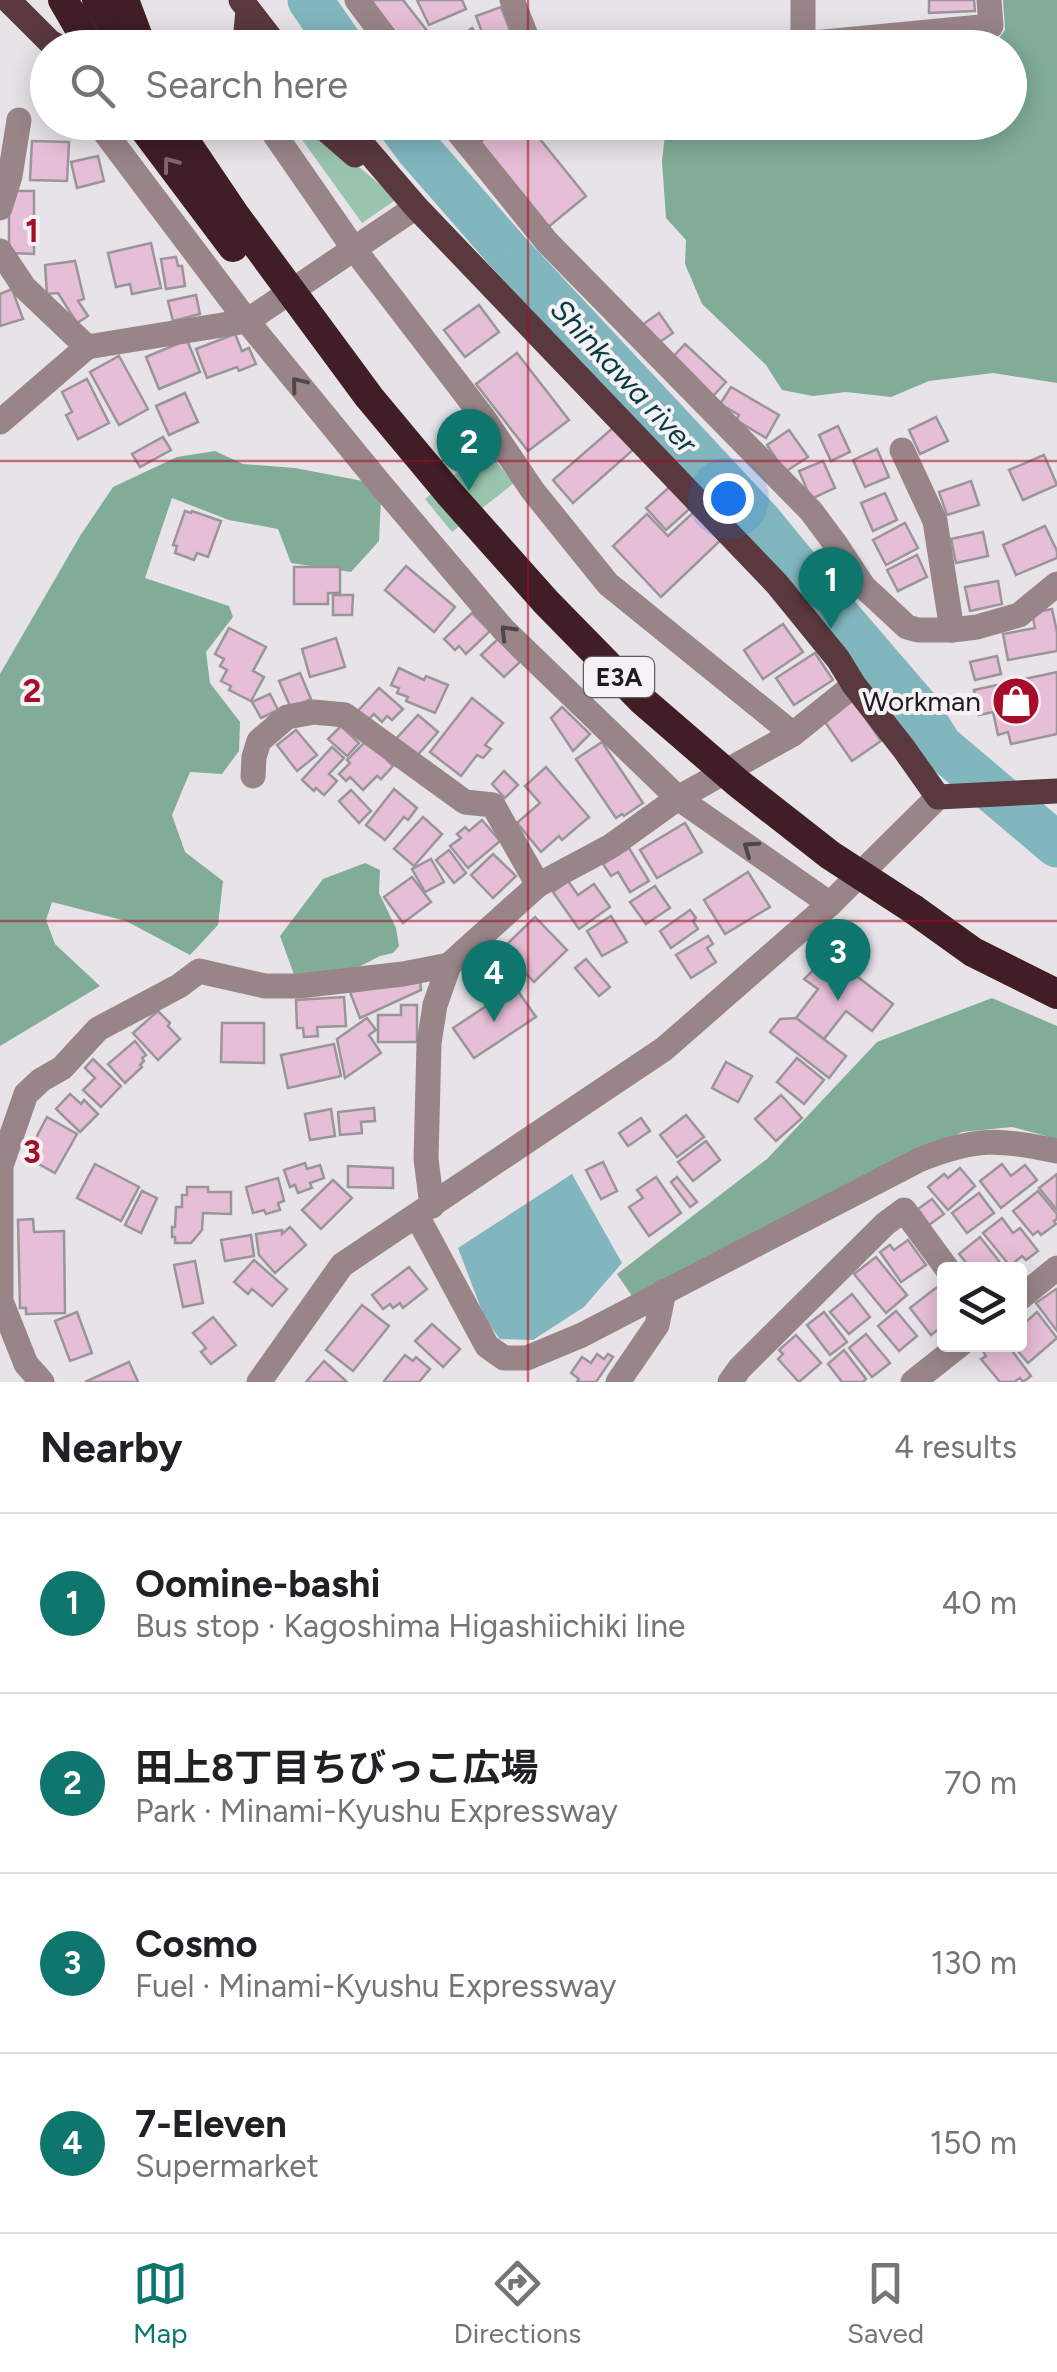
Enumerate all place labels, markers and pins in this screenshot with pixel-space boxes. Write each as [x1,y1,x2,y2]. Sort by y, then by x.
pin: 2 [436,408,502,491]
pin: 1 [798,546,864,629]
shop icon: Workman [990,675,1042,727]
place label: Workman [862,684,981,718]
pin: 3 [806,918,870,1001]
pin: 4 [462,940,526,1022]

